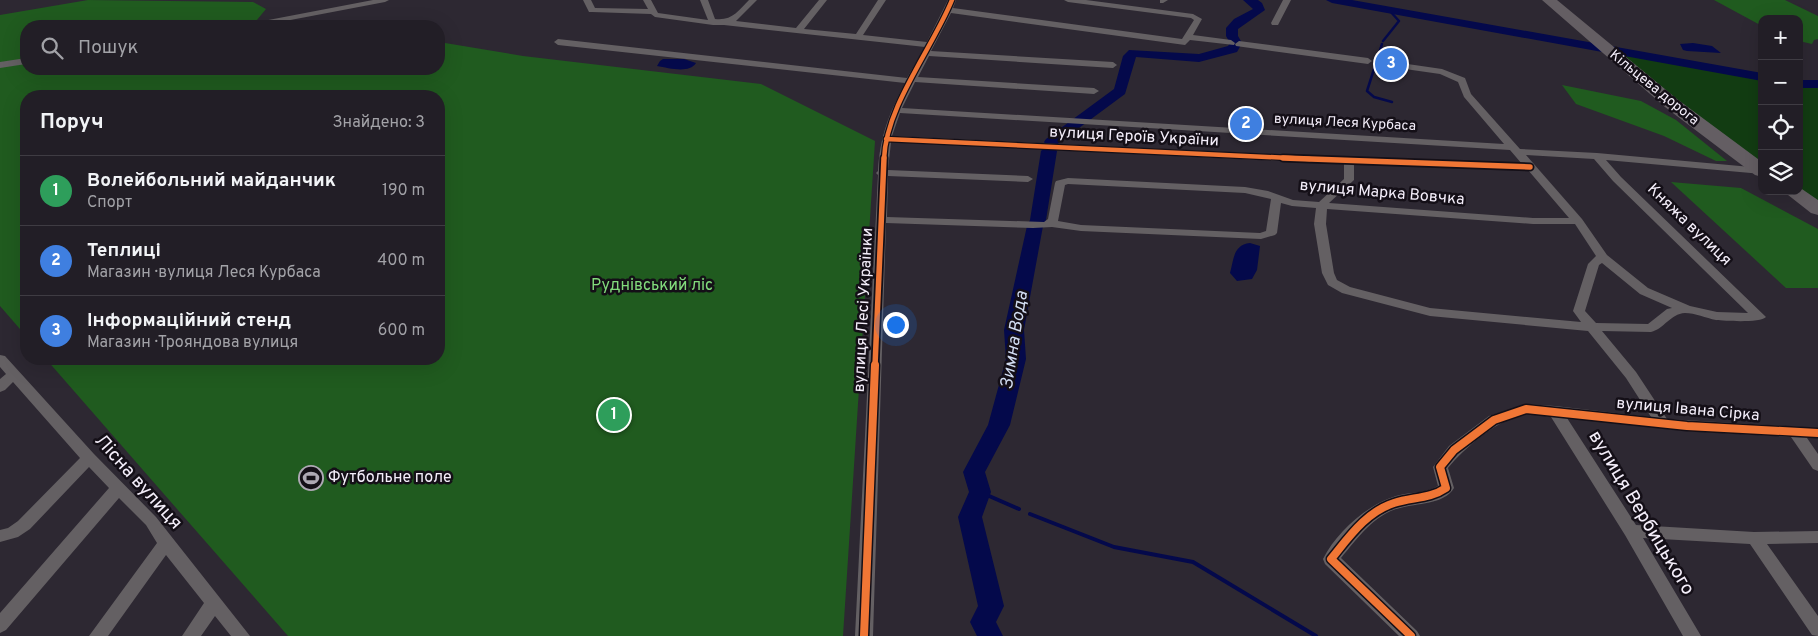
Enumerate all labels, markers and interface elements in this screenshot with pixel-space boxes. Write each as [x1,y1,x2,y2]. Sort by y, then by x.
map controls [1758,15,1803,195]
button: + [1758,15,1803,60]
search box [20,20,445,75]
icon: search [38,34,66,62]
text: Пошук [78,36,138,60]
pin: 3 [1375,45,1407,83]
street label: Кільцева дорога [1606,47,1702,129]
button: − [1758,60,1803,105]
pin: 2 [1230,105,1262,143]
button: locate [1758,105,1803,150]
text: Поруч [40,109,104,136]
street label: вулиця Леся Курбаса [1274,111,1416,135]
text: Знайдено: 3 [333,113,425,133]
street label: вулиця Героїв України [1049,123,1219,151]
button: layers [1758,150,1803,195]
text: Волейбольний майданчик [87,169,336,193]
street label: вулиця Марка Вовчка [1299,176,1465,210]
street label: Княжа вулиця [1643,180,1735,270]
text: 1 [53,181,59,201]
text: 190 m [382,181,425,201]
text: Спорт [87,193,132,213]
street label: вулиця Лесі Українки [850,227,878,393]
text: Теплиці [87,239,161,263]
text: 2 [51,251,61,271]
text: 400 m [377,251,425,271]
text: Магазин · вулиця Леся Курбаса [87,263,321,283]
park label: Руднівський ліс [591,276,713,296]
water label: Зимна Вода [996,289,1034,390]
text: Інформаційний стенд [87,309,291,333]
your location [883,312,909,338]
text: 3 [51,321,61,341]
text: 600 m [378,321,425,341]
text: Магазин · Трояндова вулиця [87,333,298,353]
street label: вулиця Івана Сірка [1616,394,1760,426]
pin: 1 [598,396,630,434]
street label: вулиця Вербицького [1582,426,1700,600]
street label: Лісна вулиця [89,429,187,535]
sports icon: Футбольне поле [298,465,324,491]
place label: Футбольне поле [328,468,452,488]

